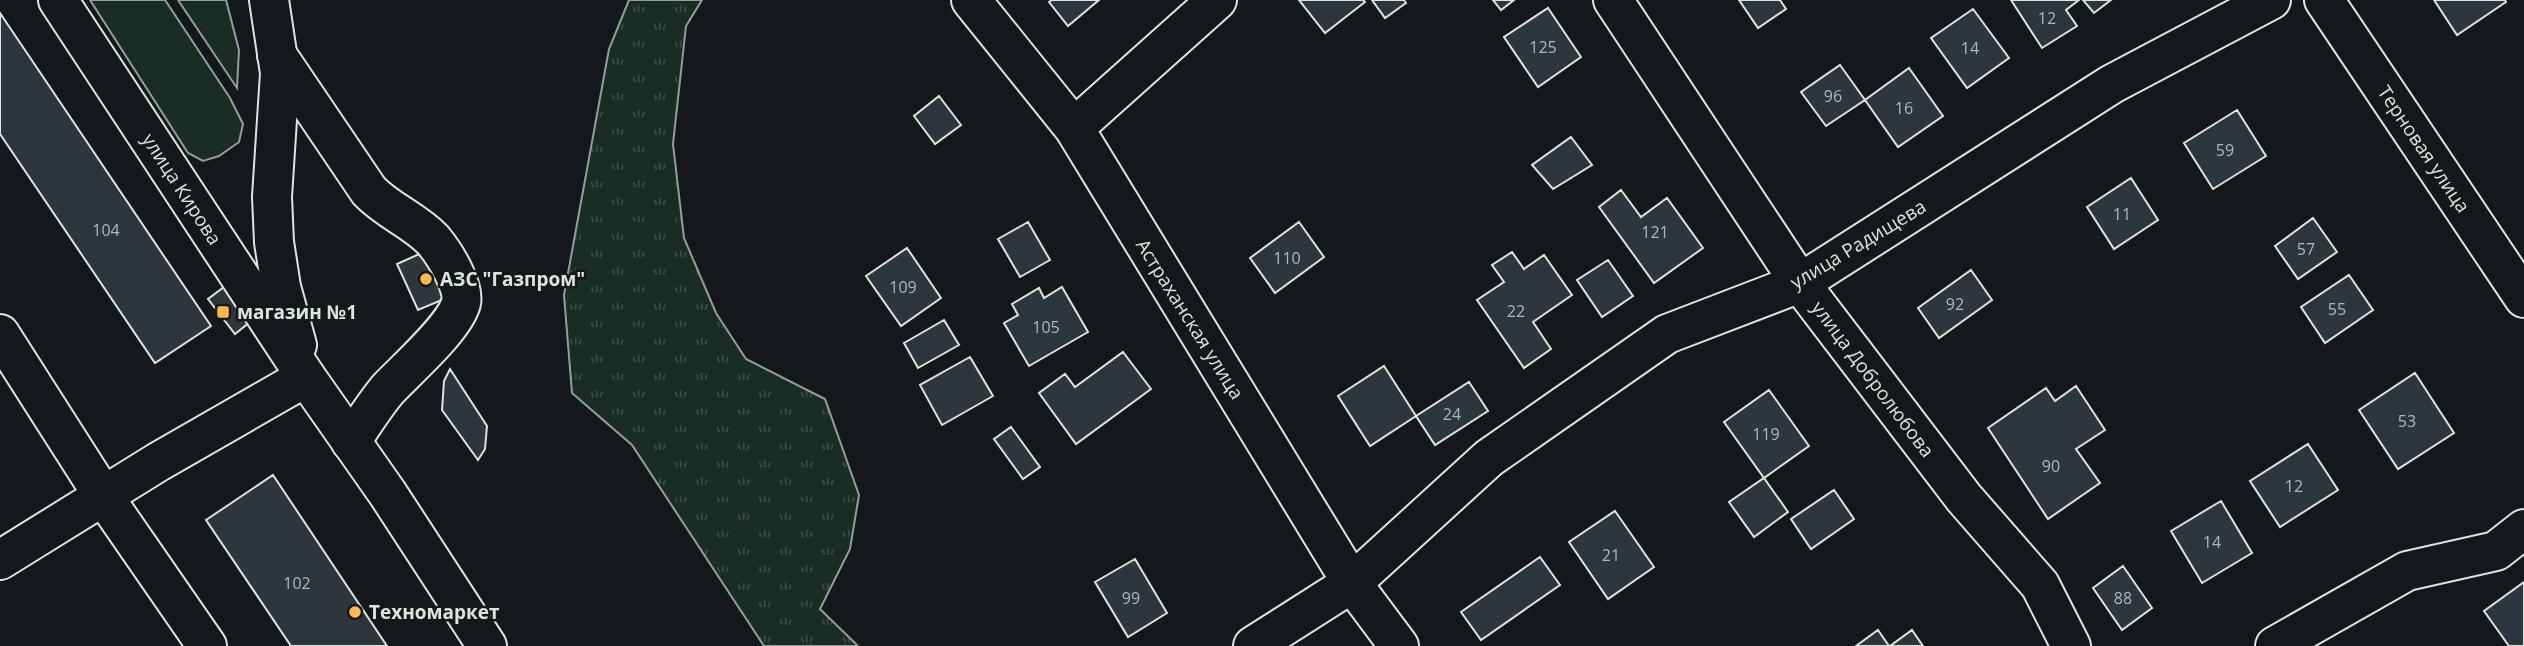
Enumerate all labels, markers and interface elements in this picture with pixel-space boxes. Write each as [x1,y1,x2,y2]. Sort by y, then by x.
house number: 12 [2038,7,2056,29]
house number: 125 [1529,36,1557,58]
house number: 14 [1961,37,1979,59]
street label: Терновая улица [2372,80,2476,218]
house number: 96 [1824,85,1842,107]
house number: 16 [1895,97,1913,119]
street label: улица Кирова [136,128,228,250]
house number: 59 [2216,139,2234,161]
street label: улица Радищева [1785,193,1931,295]
house number: 11 [2113,203,2131,225]
house number: 104 [92,219,120,241]
house number: 121 [1641,221,1669,243]
street label: Астраханская улица [1130,234,1250,404]
house number: 57 [2297,238,2315,260]
house number: 110 [1273,247,1301,269]
place label: АЗС "Газпром" [440,266,585,292]
marker: АЗС "Газпром" [418,271,434,287]
house number: 109 [889,276,917,298]
house number: 92 [1946,293,1964,315]
street label: улица Добролюбова [1806,296,1940,462]
house number: 55 [2328,298,2346,320]
place label: магазин №1 [237,299,357,325]
house number: 22 [1507,300,1525,322]
marker: магазин №1 [215,304,231,320]
house number: 105 [1032,316,1060,338]
house number: 24 [1443,403,1461,425]
house number: 53 [2398,410,2416,432]
house number: 119 [1752,423,1780,445]
house number: 90 [2042,455,2060,477]
house number: 12 [2285,475,2303,497]
house number: 14 [2203,531,2221,553]
house number: 21 [1602,544,1620,566]
house number: 102 [283,572,311,594]
house number: 99 [1122,587,1140,609]
house number: 88 [2114,587,2132,609]
place label: Техномаркет [369,599,500,625]
marker: Техномаркет [347,604,363,620]

